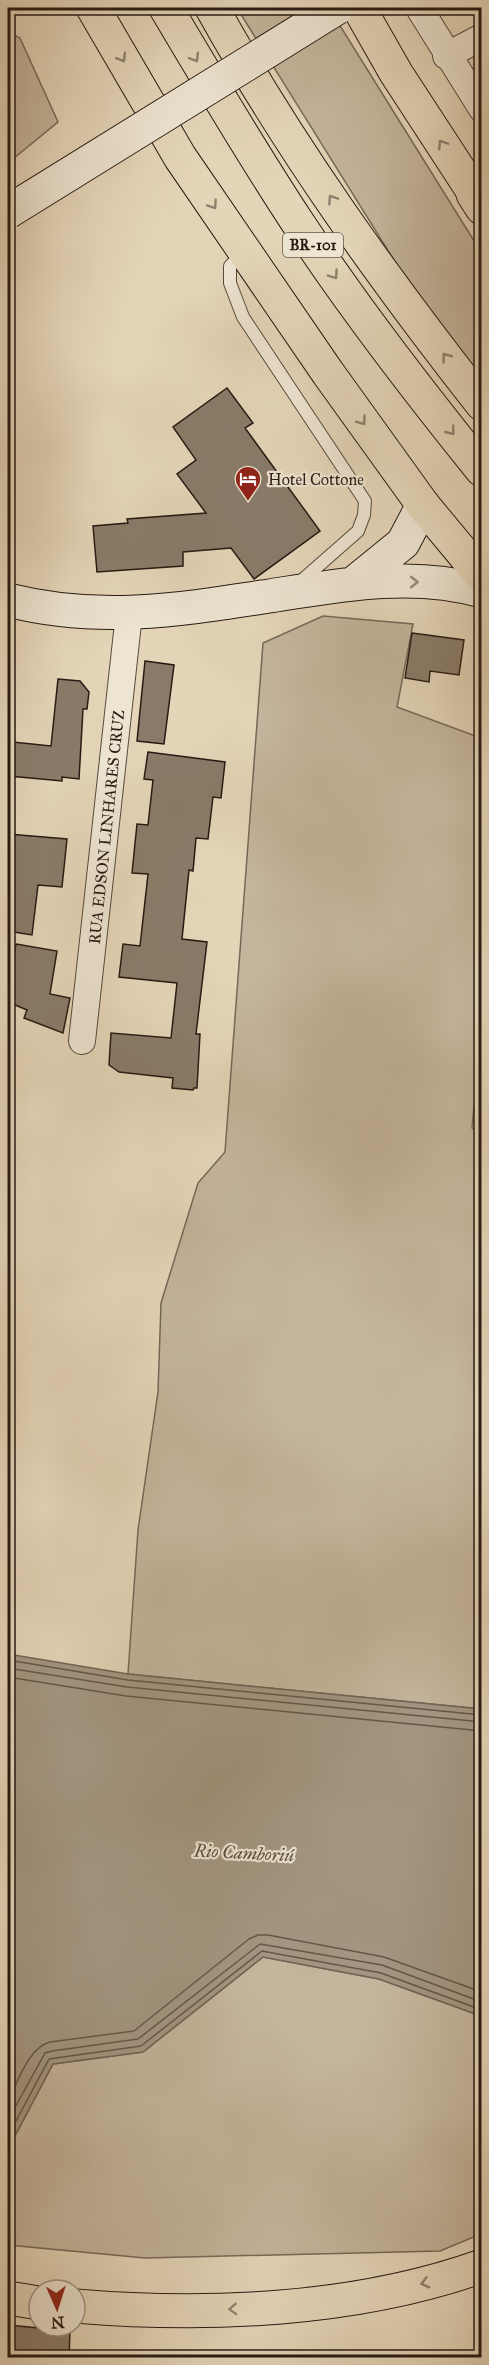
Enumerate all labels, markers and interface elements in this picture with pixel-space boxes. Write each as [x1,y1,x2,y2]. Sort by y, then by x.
one-way arrow [115,52,127,62]
one-way arrow [188,52,200,62]
one-way arrow [438,140,449,151]
one-way arrow [328,195,339,206]
one-way arrow [206,198,217,209]
road number: BR-101 [283,233,343,257]
one-way arrow [327,269,338,280]
one-way arrow [442,353,453,364]
one-way arrow [355,414,366,425]
one-way arrow [443,425,454,436]
hotel icon: Hotel Cottone [233,464,263,502]
place label: Hotel Cottone [268,470,364,489]
one-way arrow [409,576,418,588]
street label: RUA EDSON LINHARES CRUZ [85,709,128,945]
water label: Rio Camboriú [193,1839,295,1867]
one-way arrow [421,2276,431,2288]
north arrow [27,2278,87,2338]
one-way arrow [228,2302,237,2315]
text: N [50,2313,65,2332]

